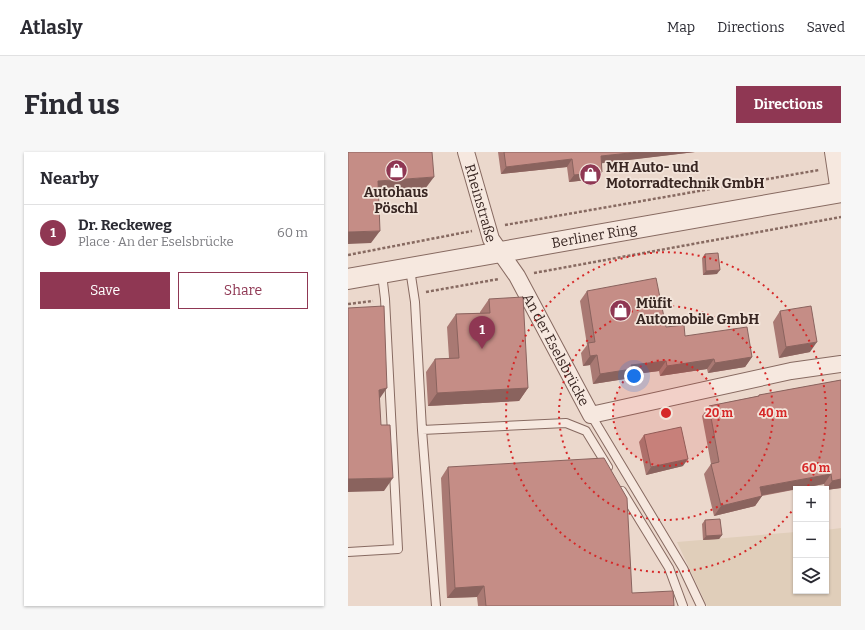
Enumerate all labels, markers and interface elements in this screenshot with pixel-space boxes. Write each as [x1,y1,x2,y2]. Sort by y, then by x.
text: Atlasly [20,16,82,39]
text: Map [667,19,695,36]
text: Directions [717,19,785,36]
text: Saved [807,19,845,36]
button: Directions [736,86,841,123]
text: Find us [24,88,120,121]
shop icon: Autohaus Pöschl [383,157,409,183]
place label: MH Auto- und Motorradtechnik GmbH [606,159,764,192]
street label: Rheinstraße [461,162,500,244]
shop icon: MH Auto- und Motorradtechnik GmbH [578,162,604,188]
text: Nearby [40,168,99,189]
place label: Autohaus Pöschl [364,184,428,217]
text: Dr. Reckeweg [78,216,172,234]
street label: Berliner Ring [550,220,638,251]
text: 1 [50,225,56,240]
text: 60 m [277,225,308,240]
text: Place · An der Eselsbrücke [78,234,234,249]
button: Save [40,272,170,309]
button: Share [178,272,308,309]
street label: An der Eselsbrücke [519,290,593,409]
place label: Müfit Automobile GmbH [636,295,759,328]
shop icon: Müfit Automobile GmbH [608,298,634,324]
pin: 1 [469,316,495,349]
your location [624,366,644,386]
centre of rings [659,406,673,420]
text: 20 m [705,406,734,420]
text: 40 m [759,406,788,420]
text: 60 m [802,461,831,475]
map controls [793,486,829,594]
button: + [793,486,829,522]
button: − [793,522,829,558]
button: layers [793,558,829,594]

